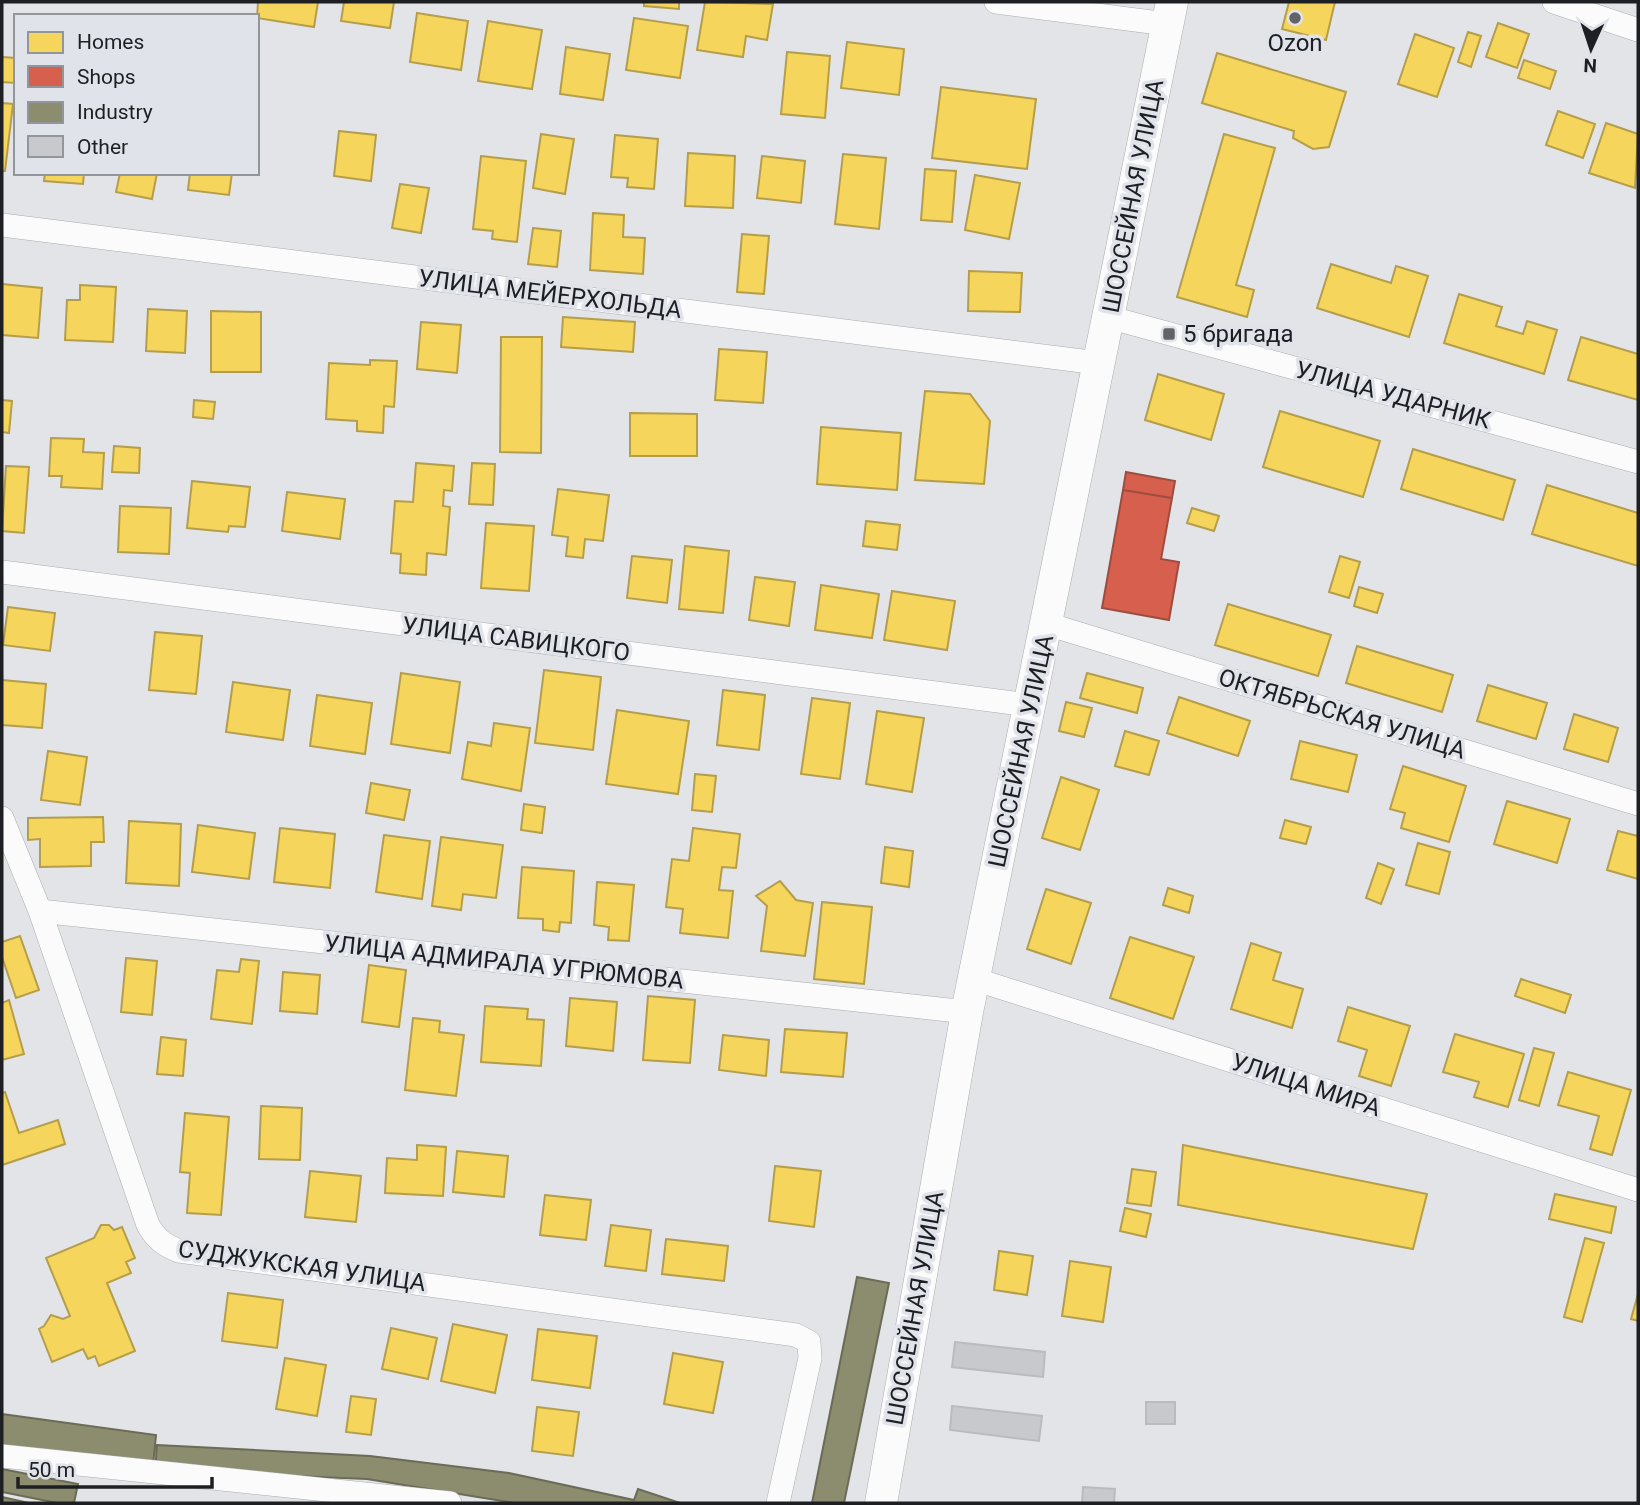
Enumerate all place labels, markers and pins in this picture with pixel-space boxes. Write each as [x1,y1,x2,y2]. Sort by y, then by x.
marker: Ozon [1287,10,1303,26]
place label: Ozon [1267,29,1323,57]
place label: 5 бригада [1183,320,1294,348]
marker: 5 бригада [1161,326,1177,342]

